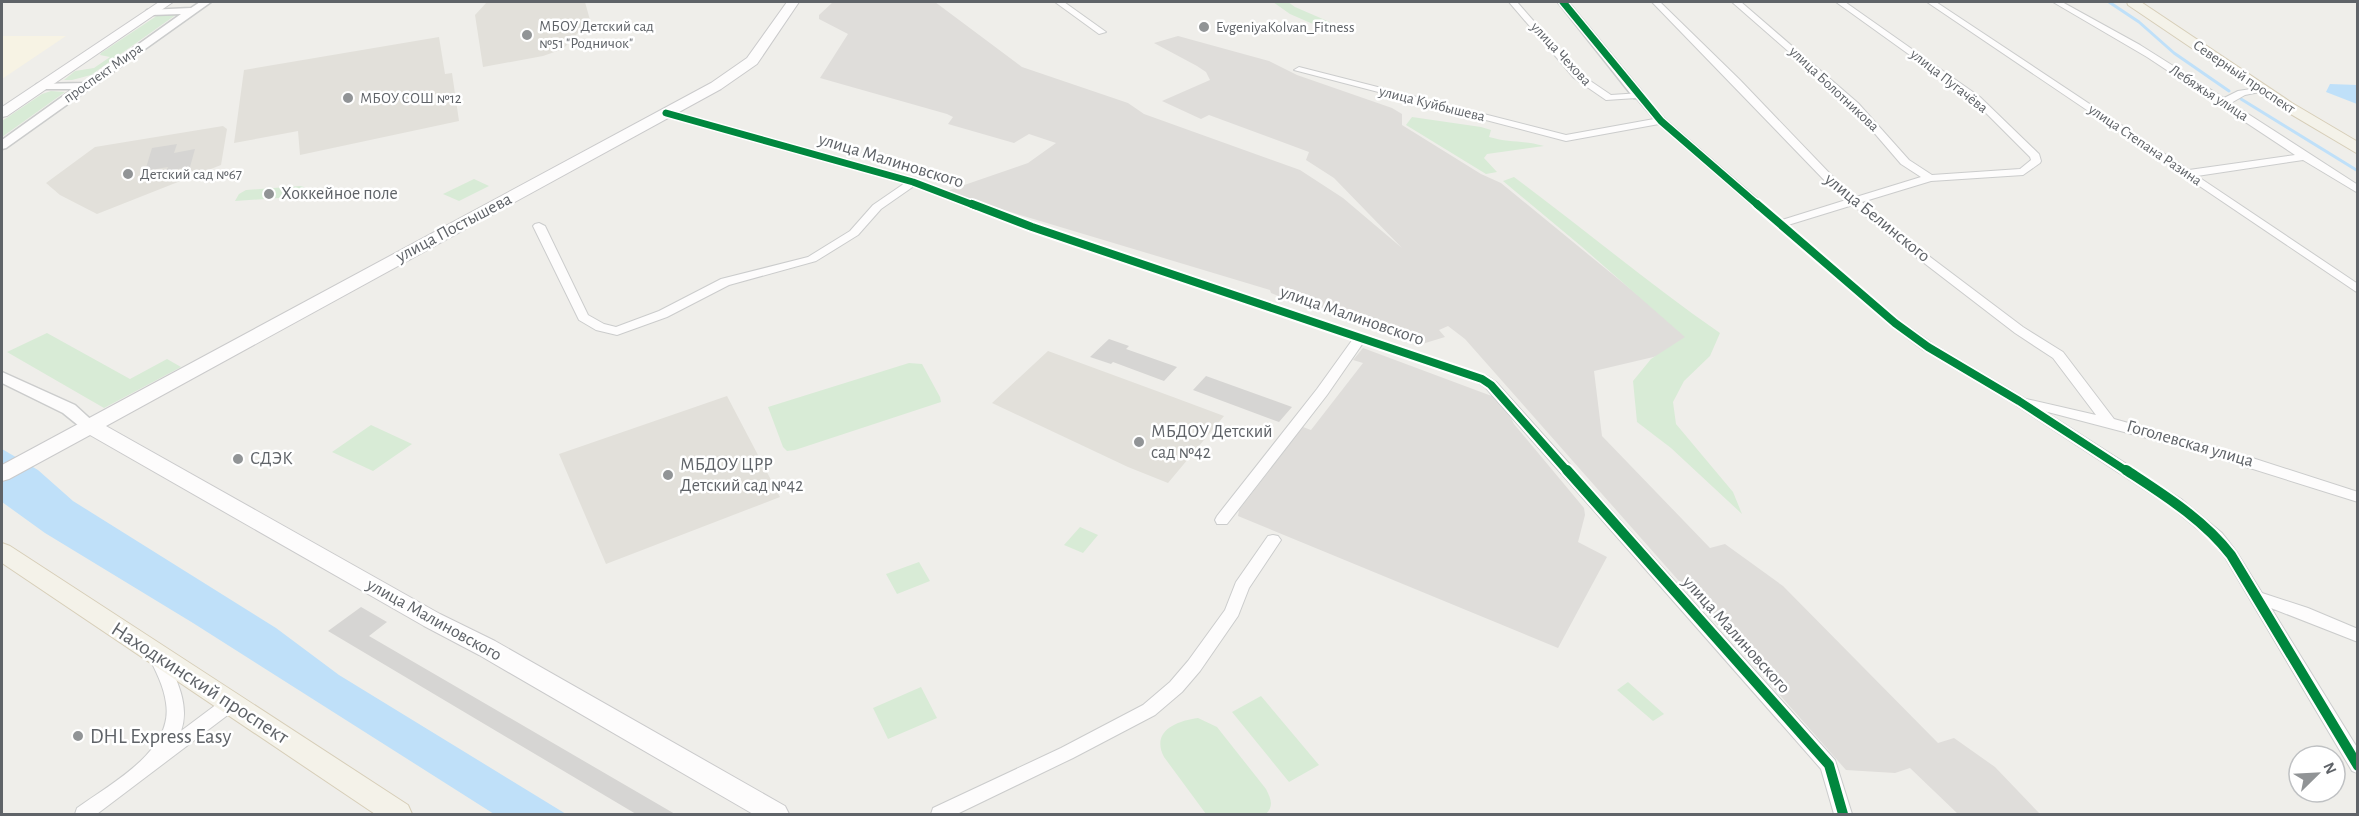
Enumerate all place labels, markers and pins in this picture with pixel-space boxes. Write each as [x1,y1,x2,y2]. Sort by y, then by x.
place label: МБОУ Детский сад №51 "Родничок" [539,19,654,51]
marker: EvgeniyaKolvan_Fitness [1197,20,1211,34]
place label: EvgeniyaKolvan_Fitness [1216,20,1354,35]
marker: МБОУ Детский сад №51 "Родничок" [520,28,534,42]
marker: МБОУ СОШ №12 [341,91,355,105]
place label: МБОУ СОШ №12 [360,91,462,106]
marker: Детский сад №67 [121,167,135,181]
place label: Детский сад №67 [140,167,242,182]
place label: Хоккейное поле [281,185,398,203]
marker: Хоккейное поле [262,187,276,201]
place label: МБДОУ Детский сад №42 [1151,423,1273,462]
marker: МБДОУ Детский сад №42 [1132,435,1146,449]
place label: СДЭК [250,450,293,468]
marker: СДЭК [231,452,245,466]
place label: МБДОУ ЦРР Детский сад №42 [680,456,803,495]
marker: МБДОУ ЦРР Детский сад №42 [661,468,675,482]
place label: DHL Express Easy [90,726,231,747]
marker: DHL Express Easy [71,729,85,743]

